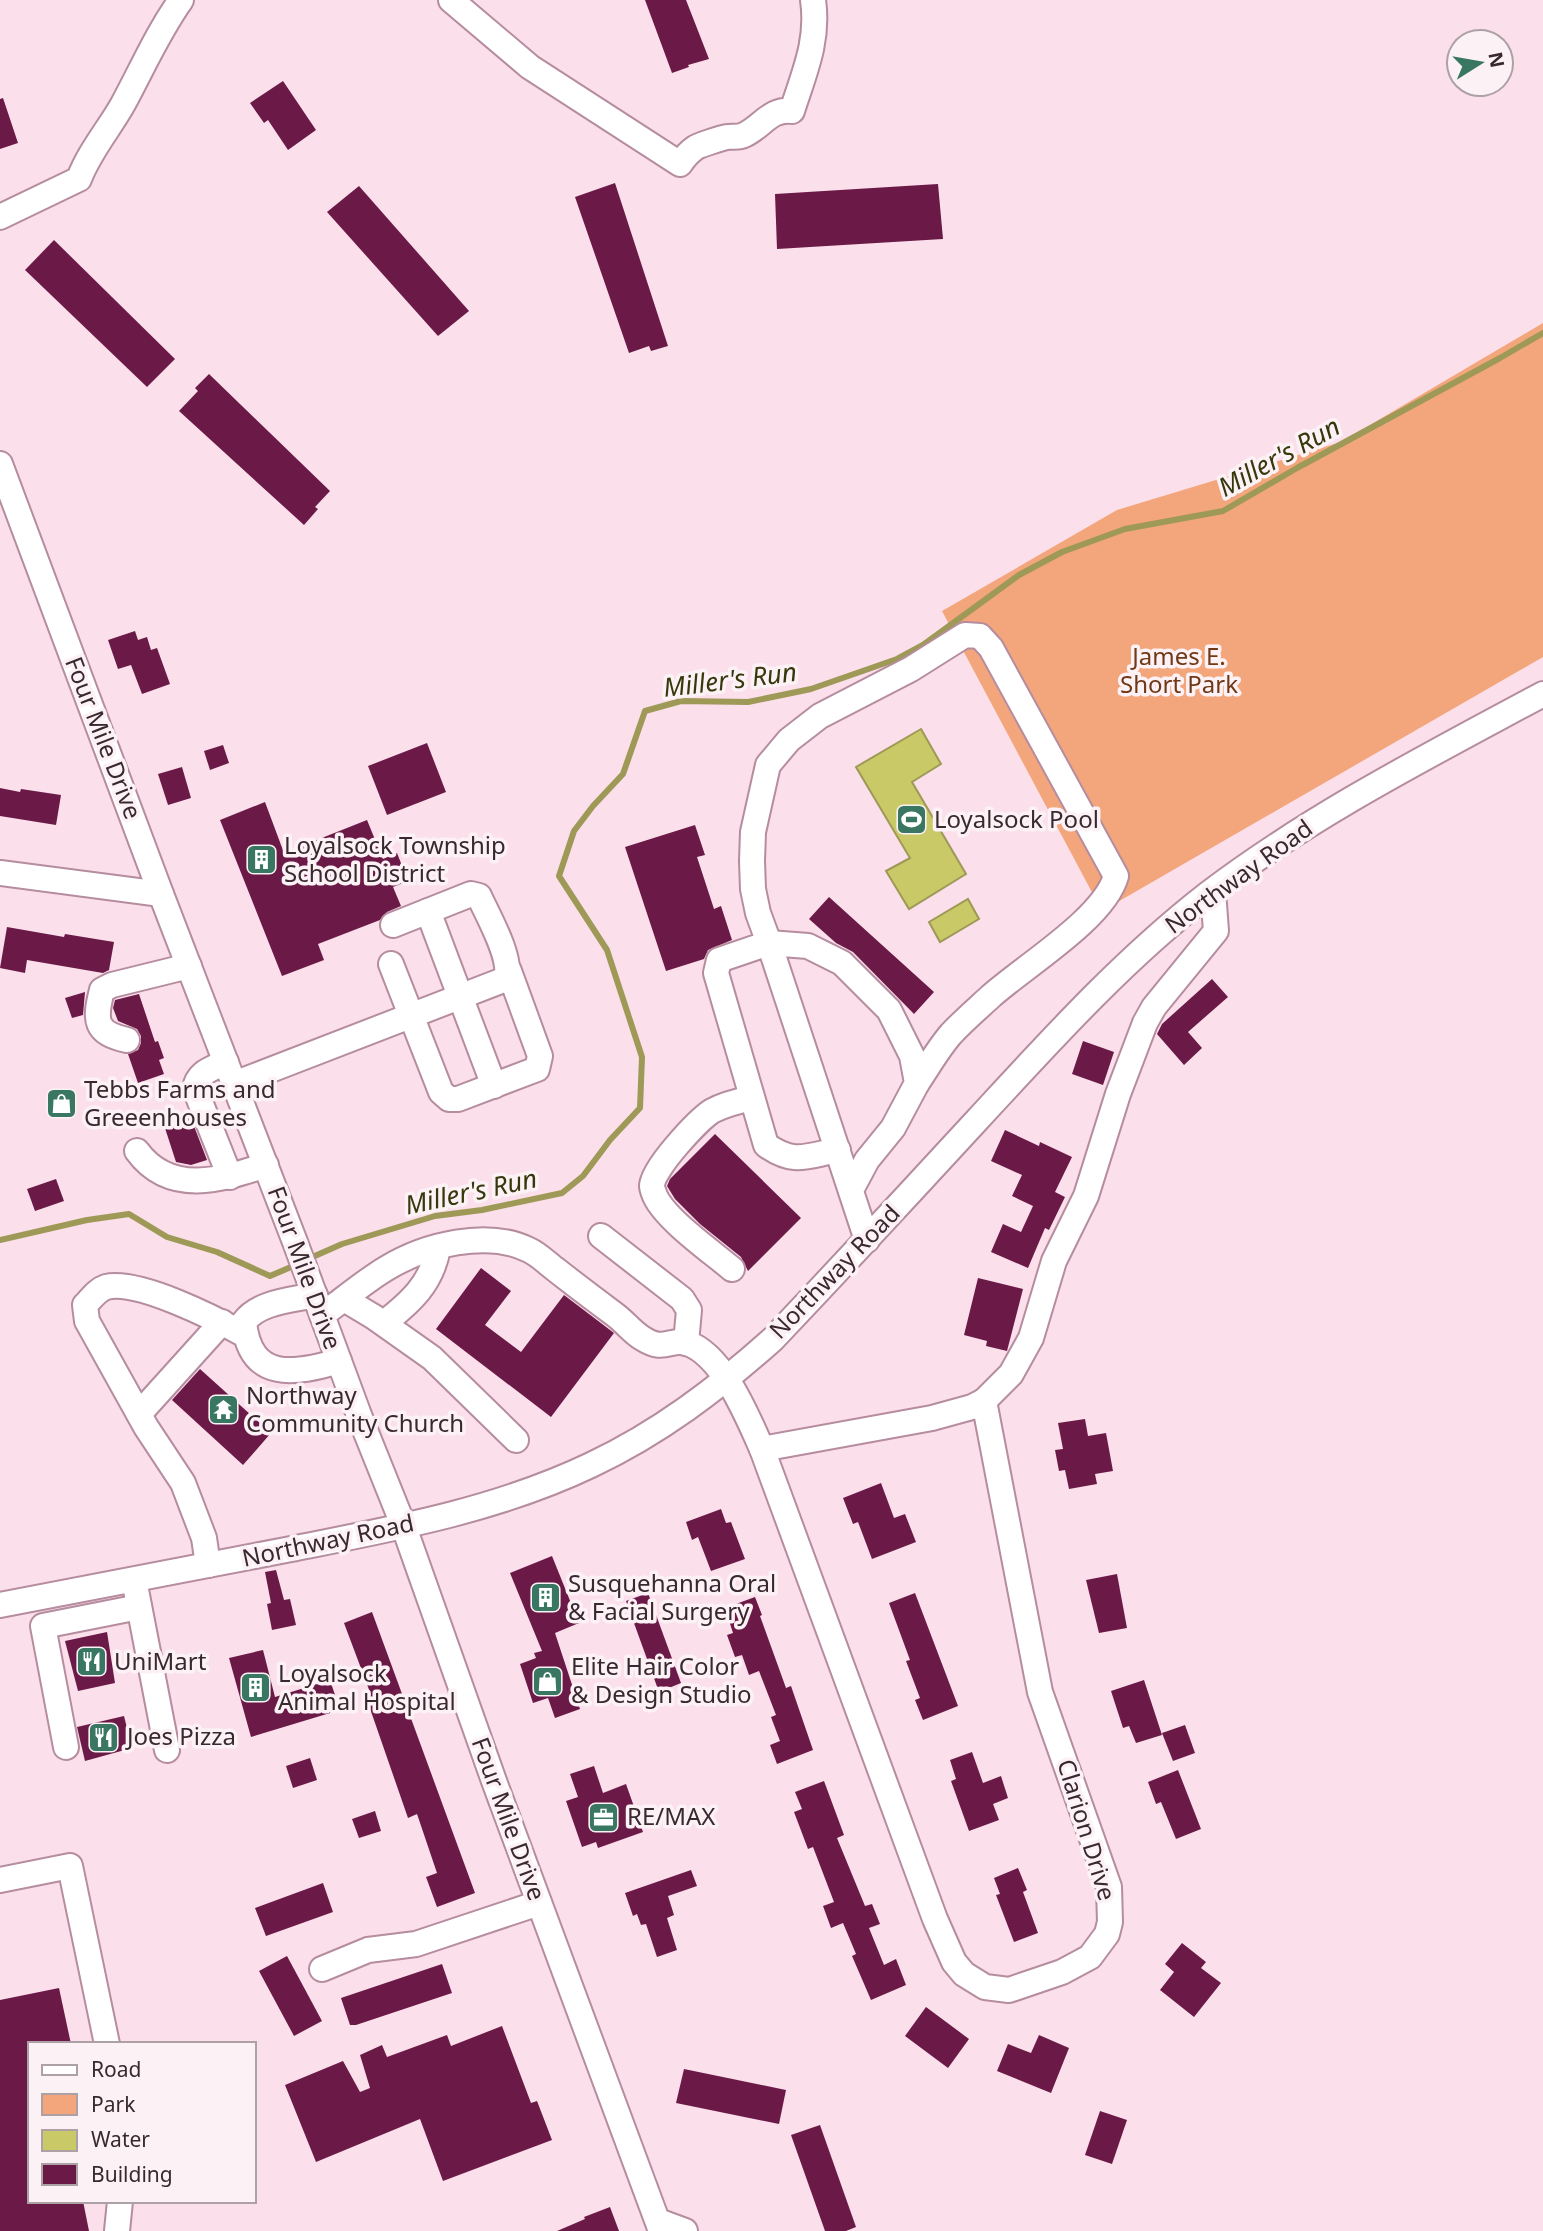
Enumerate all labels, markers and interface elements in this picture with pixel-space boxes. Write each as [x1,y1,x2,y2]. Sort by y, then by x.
north arrow [1445,28,1515,98]
text: N [1482,50,1511,70]
water label: Miller's Run [1211,408,1346,504]
park label: James E. Short Park [1120,639,1238,700]
street label: Four Mile Drive [58,652,150,823]
water label: Miller's Run [661,653,799,705]
place label: Loyalsock Pool [934,802,1099,835]
sports icon: Loyalsock Pool [894,803,928,837]
street label: Northway Road [1158,811,1318,940]
place label: Loyalsock Township School District [284,828,506,889]
building icon: Loyalsock Township School District [244,843,278,877]
place label: Tebbs Farms and Greeenhouses [84,1072,276,1133]
shop icon: Tebbs Farms and Greeenhouses [44,1087,78,1121]
water label: Miller's Run [401,1159,540,1223]
street label: Four Mile Drive [261,1181,350,1354]
street label: Northway Road [761,1197,906,1345]
place label: Northway Community Church [246,1378,464,1439]
temple icon: Northway Community Church [206,1393,240,1427]
street label: Northway Road [239,1505,417,1574]
place label: Susquehanna Oral & Facial Surgery [568,1566,776,1627]
building icon: Susquehanna Oral & Facial Surgery [528,1581,562,1615]
place label: UniMart [114,1644,207,1677]
restaurant icon: UniMart [74,1645,108,1679]
place label: Elite Hair Color & Design Studio [571,1649,752,1710]
place label: Loyalsock Animal Hospital [278,1656,456,1717]
shop icon: Elite Hair Color & Design Studio [531,1664,565,1698]
building icon: Loyalsock Animal Hospital [238,1671,272,1705]
place label: Joes Pizza [125,1719,236,1752]
restaurant icon: Joes Pizza [87,1720,121,1754]
street label: Four Mile Drive [465,1732,554,1905]
street label: Clarion Drive [1050,1755,1125,1904]
place label: RE/MAX [627,1799,715,1832]
office icon: RE/MAX [587,1800,621,1834]
legend [28,2042,256,2203]
text: Road [91,2055,141,2083]
text: Park [91,2090,136,2118]
text: Water [91,2125,150,2153]
text: Building [91,2160,173,2188]

